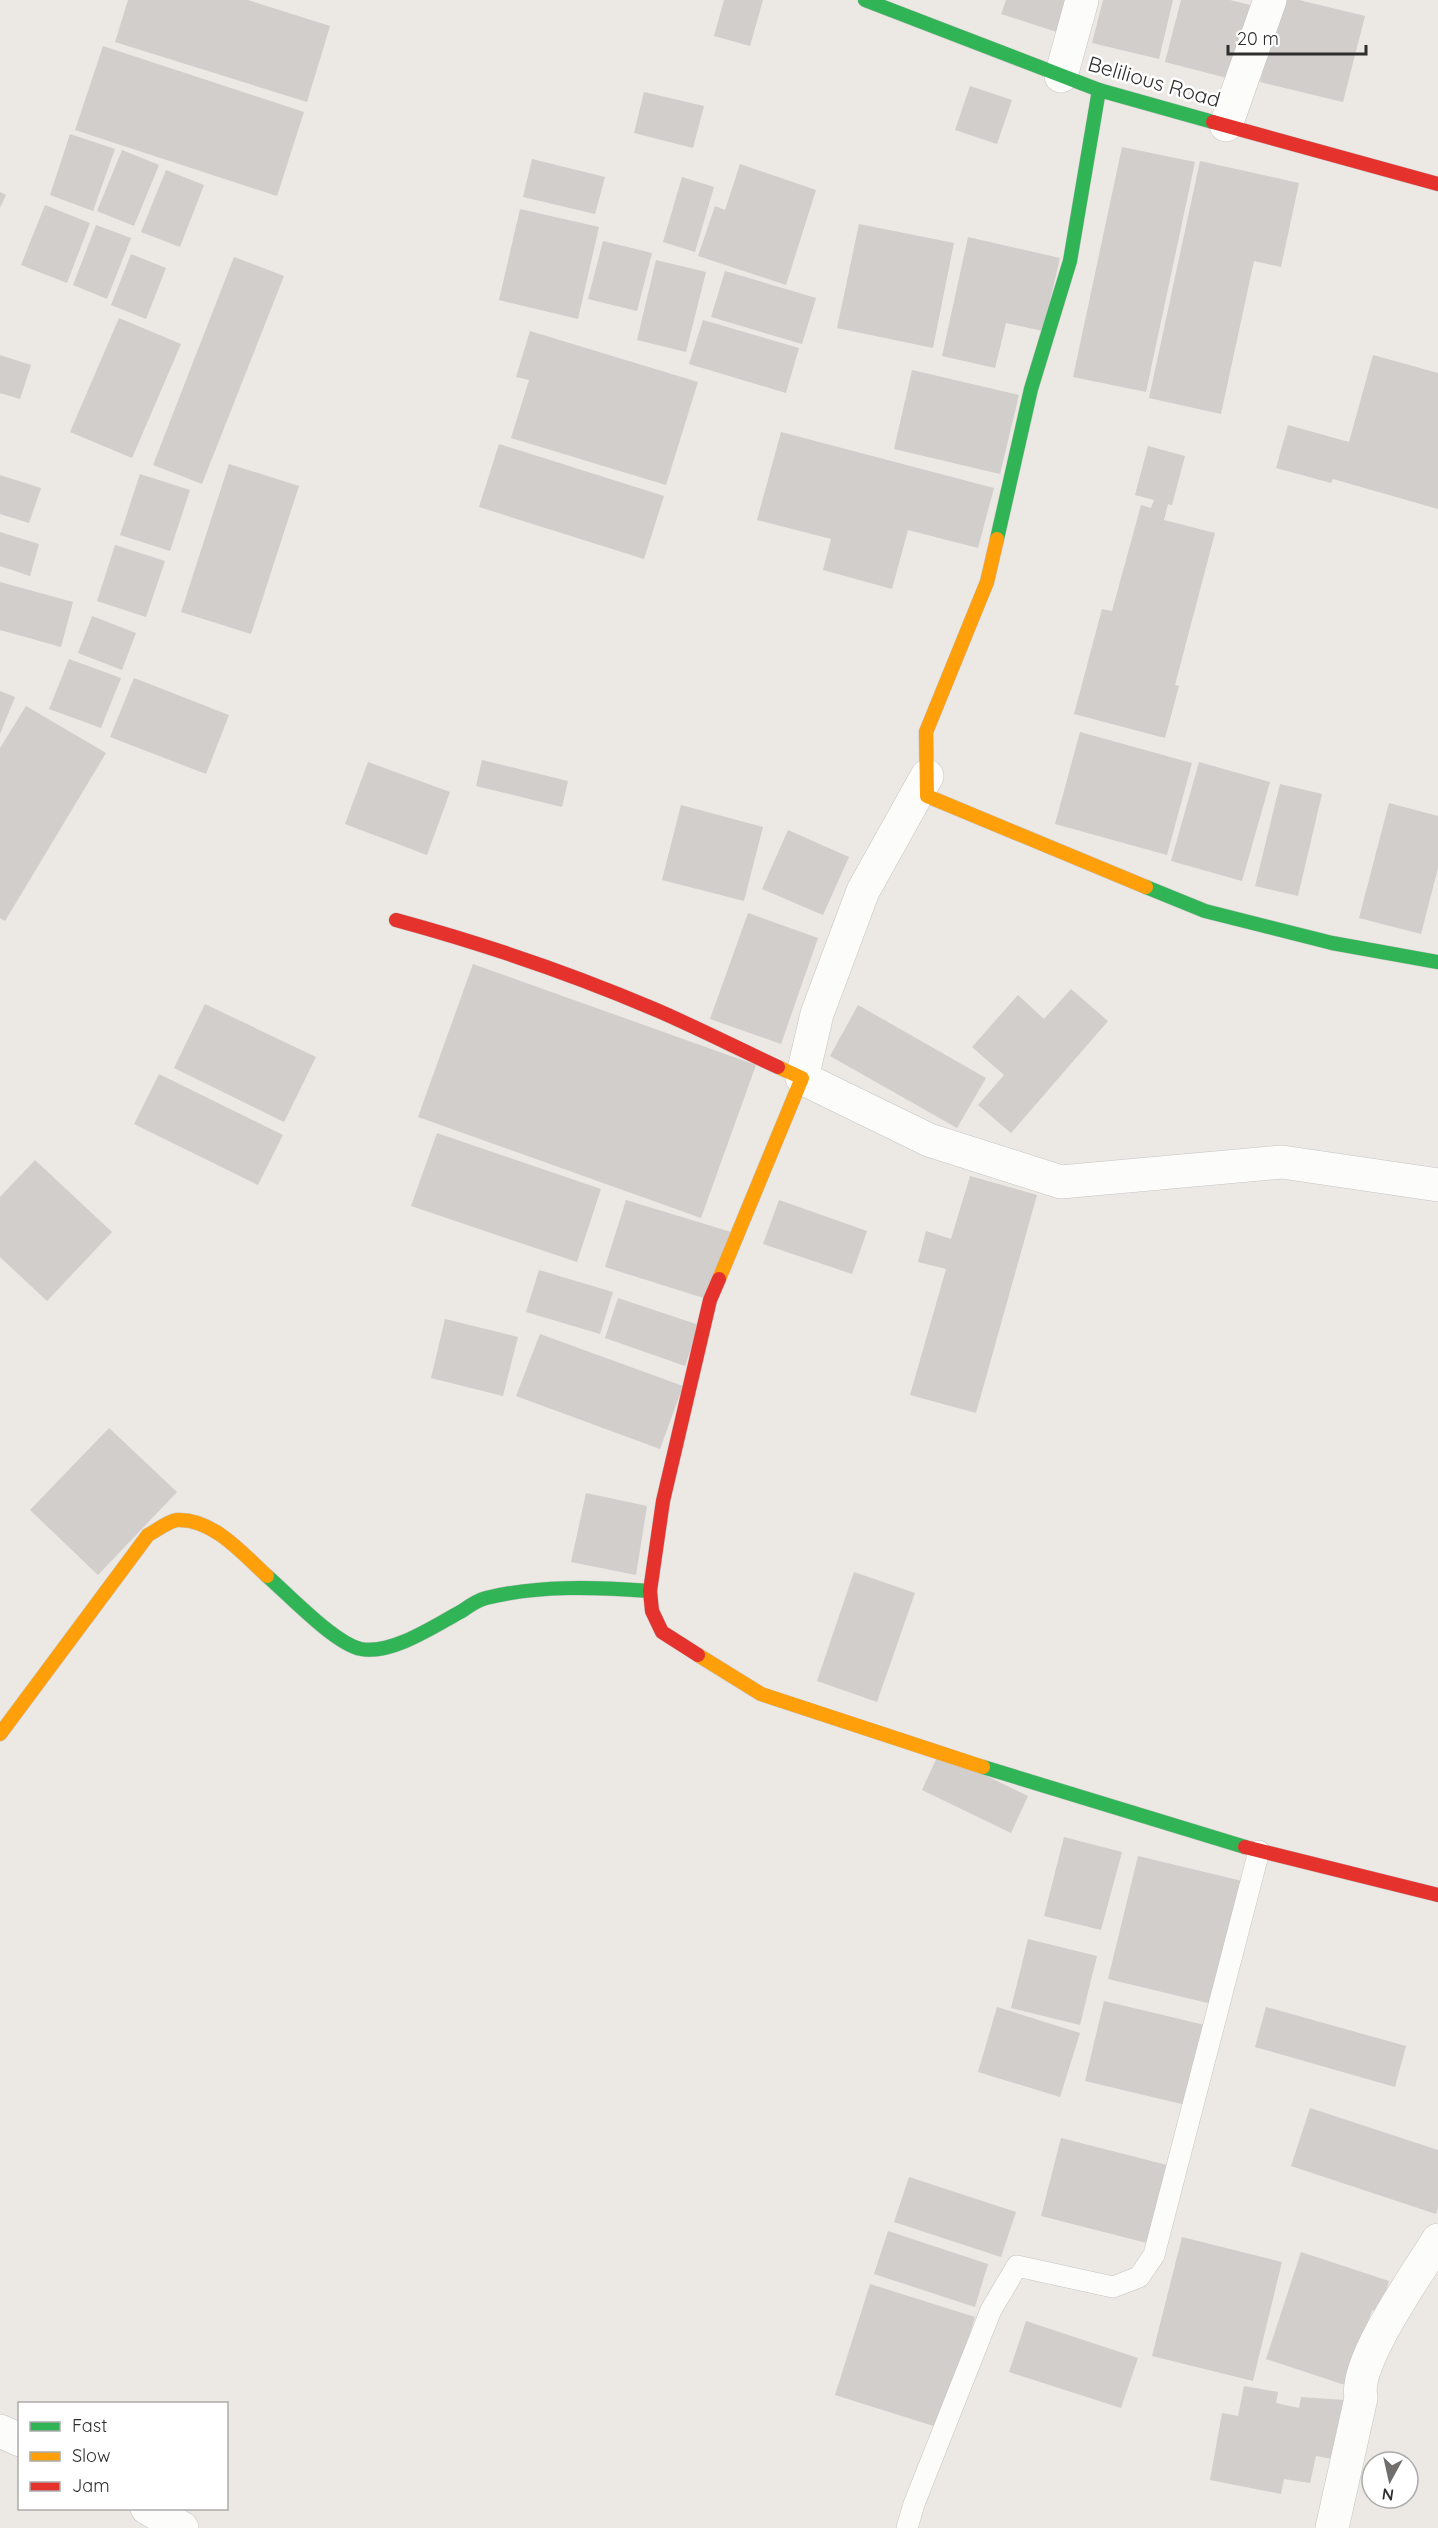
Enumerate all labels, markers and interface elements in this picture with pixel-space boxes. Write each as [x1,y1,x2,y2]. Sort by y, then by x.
scale bar [1228,18,1366,56]
text: 20 m [1237,27,1279,50]
street label: Belilious Road [1085,50,1223,112]
legend [18,2402,228,2510]
text: Fast [72,2414,107,2437]
text: Slow [72,2444,110,2467]
north arrow [1360,2450,1420,2510]
text: Jam [72,2474,110,2497]
text: N [1381,2484,1395,2506]

